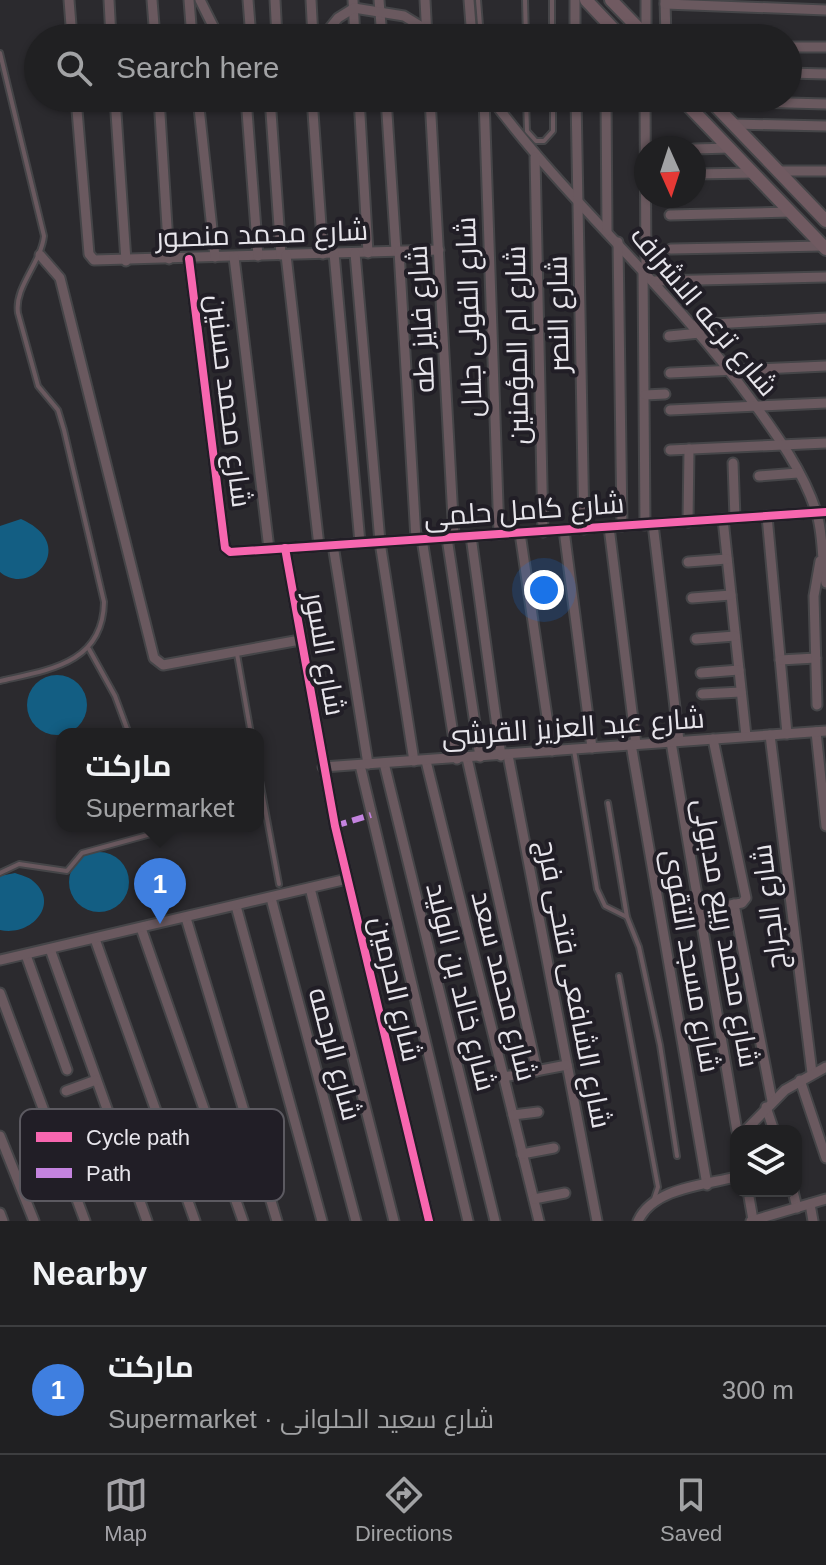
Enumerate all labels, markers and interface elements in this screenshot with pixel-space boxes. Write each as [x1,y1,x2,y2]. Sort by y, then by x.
search box [24,24,802,112]
icon: search [52,46,96,90]
text: Search here [116,51,279,84]
north arrow [634,136,706,208]
street label: شارع محمد منصور [153,215,369,256]
street label: شارع الفولى جلال [450,216,491,418]
street label: شارع ترعه الاشراف [622,220,784,404]
street label: شارع فايز طه [402,244,443,394]
street label: شارع ام المؤمنين [500,245,538,445]
street label: شارع النصر [541,255,578,375]
street label: شارع محمد حسنين [198,293,257,510]
street label: شارع كامل حلمى [423,488,625,535]
your location [524,570,564,610]
street label: شارع السور [296,588,351,719]
street label: شارع عبد العزيز القرشى [440,702,706,755]
popup [56,728,264,832]
text: ماركت [86,749,172,782]
text: Supermarket [86,793,234,823]
street label: شارع محمد ربيع مدبولى [684,796,765,1070]
street label: شارع الشافعى فتحى فرج [528,837,617,1131]
street label: شارع الجراج [746,842,795,972]
street label: شارع مسجد التقوى [653,847,726,1076]
pin: 1 [134,858,186,924]
street label: شارع خالد بن الوليد [417,880,502,1095]
street label: شارع محمد سعد [463,888,543,1085]
street label: شارع الحرمين [361,913,428,1065]
street label: شارع الرحمه [299,984,368,1125]
legend [20,1109,284,1201]
text: Cycle path [86,1125,190,1150]
map controls [730,1125,802,1197]
button: layers [730,1125,802,1197]
text: Path [86,1161,131,1186]
text: Nearby [32,1254,147,1292]
text: ماركت [108,1350,194,1383]
text: 1 [51,1375,65,1405]
text: 300 m [722,1375,794,1405]
text: Supermarket · شارع سعيد الحلوانى [108,1404,494,1434]
tab: Map [104,1473,148,1547]
tab: Directions [355,1473,453,1547]
tab: Saved [660,1473,722,1547]

